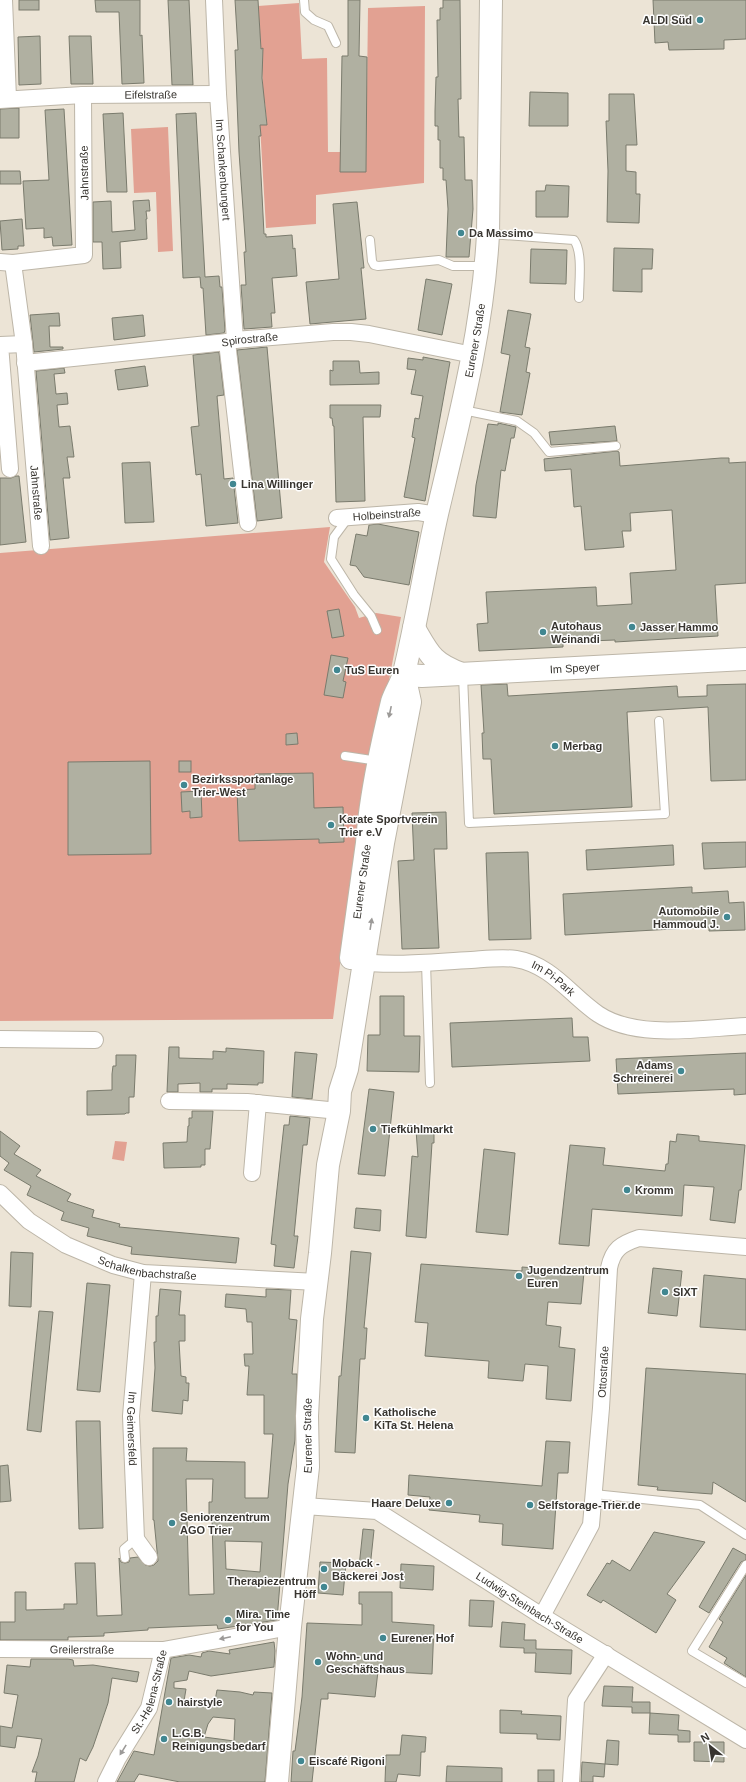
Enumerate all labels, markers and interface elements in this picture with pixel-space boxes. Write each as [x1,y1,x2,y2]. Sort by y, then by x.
place label: ALDI Süd [643,14,692,26]
marker: ALDI Süd [695,15,705,25]
street label: Eifelstraße [124,88,177,101]
street label: Im Schankenbungert [214,119,233,221]
street label: Jahnstraße [78,145,90,201]
place label: Da Massimo [469,227,533,239]
marker: Da Massimo [456,228,466,238]
street label: Eurener Straße [462,302,487,379]
street label: Spirostraße [221,331,278,349]
street label: Jahnstraße [28,465,45,521]
place label: Lina Willinger [241,478,314,490]
marker: Lina Willinger [228,479,238,489]
street label: Holbeinstraße [352,506,422,523]
place label: Autohaus Weinandi [551,620,602,645]
place label: Jasser Hammo [640,621,719,633]
marker: Jasser Hammo [627,622,637,632]
marker: Autohaus Weinandi [538,627,548,637]
street label: Im Speyer [549,661,600,675]
place label: TuS Euren [345,664,399,676]
marker: TuS Euren [332,665,342,675]
one-way arrow [387,705,393,718]
place label: Merbag [563,740,602,752]
marker: Merbag [550,741,560,751]
place label: Bezirkssportanlage Trier-West [192,773,293,798]
marker: Bezirkssportanlage Trier-West [179,780,189,790]
place label: Karate Sportverein Trier e.V [339,813,438,838]
marker: Karate Sportverein Trier e.V [326,820,336,830]
street label: Eurener Straße [350,844,373,920]
place label: Automobile Hammoud J. [653,905,719,930]
marker: Automobile Hammoud J. [722,912,732,922]
one-way arrow [368,918,374,930]
street label: Im Pi-Park [530,958,578,999]
place label: Adams Schreinerei [613,1059,673,1084]
marker: Adams Schreinerei [676,1066,686,1076]
place label: Tiefkühlmarkt [381,1123,453,1135]
marker: Tiefkühlmarkt [368,1124,378,1134]
place label: Kromm [635,1184,674,1196]
marker: Kromm [622,1185,632,1195]
street label: Schalkenbachstraße [96,1253,197,1282]
place label: Jugendzentrum Euren [527,1264,609,1289]
marker: Jugendzentrum Euren [514,1271,524,1281]
place label: SIXT [673,1286,698,1298]
marker: SIXT [660,1287,670,1297]
street label: Ottostraße [596,1346,611,1398]
street label: Im Geimersfeld [125,1391,139,1466]
street label: Eurener Straße [301,1398,314,1474]
place label: Katholische KiTa St. Helena [374,1406,454,1431]
marker: Katholische KiTa St. Helena [361,1413,371,1423]
place label: Haare Deluxe [371,1497,441,1509]
marker: Haare Deluxe [444,1498,454,1508]
place label: Selfstorage-Trier.de [538,1499,641,1511]
marker: Selfstorage-Trier.de [525,1500,535,1510]
place label: Seniorenzentrum AGO Trier [180,1511,270,1536]
marker: Seniorenzentrum AGO Trier [167,1518,177,1528]
place label: Moback - Bäckerei Jost [332,1557,404,1582]
marker: Moback - Bäckerei Jost [319,1564,329,1574]
street label: Ludwig-Steinbach-Straße [474,1570,586,1646]
place label: Therapiezentrum Höff [227,1575,316,1600]
marker: Therapiezentrum Höff [319,1582,329,1592]
place label: Mira. Time for You [236,1608,290,1633]
marker: Mira. Time for You [223,1615,233,1625]
place label: Eurener Hof [391,1632,454,1644]
marker: Eurener Hof [378,1633,388,1643]
one-way arrow [218,1636,231,1642]
street label: Greilerstraße [50,1643,114,1656]
street label: St.-Helena-Straße [129,1649,169,1736]
place label: Wohn- und Geschäftshaus [326,1650,405,1675]
marker: Wohn- und Geschäftshaus [313,1657,323,1667]
place label: hairstyle [177,1696,222,1708]
marker: hairstyle [164,1697,174,1707]
north arrow [690,1726,730,1766]
place label: L.G.B. Reinigungsbedarf [172,1727,266,1752]
text: N [699,1730,711,1745]
marker: L.G.B. Reinigungsbedarf [159,1734,169,1744]
one-way arrow [120,1744,127,1756]
place label: Eiscafé Rigoni [309,1755,385,1767]
marker: Eiscafé Rigoni [296,1756,306,1766]

